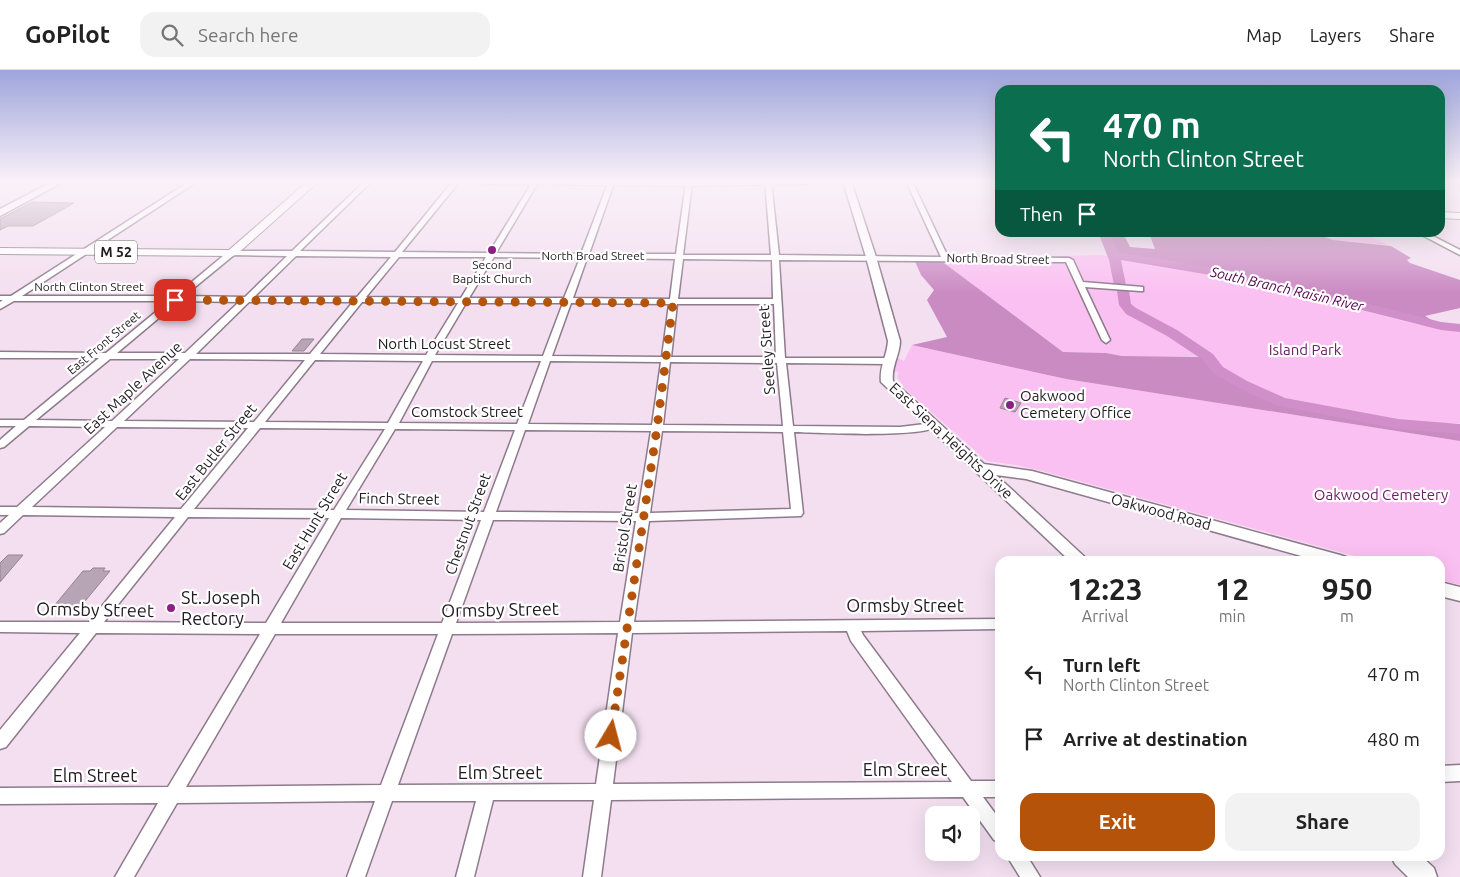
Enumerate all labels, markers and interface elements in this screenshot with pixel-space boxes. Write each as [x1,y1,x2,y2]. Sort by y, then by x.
search box [140,12,490,57]
text: GoPilot [25,21,110,48]
icon: search [158,21,186,49]
text: Search here [198,24,298,46]
text: Map [1246,25,1282,45]
text: Layers [1310,25,1361,45]
text: Share [1389,25,1435,45]
icon: left [1020,105,1085,170]
text: 470 m [1103,105,1201,145]
text: North Clinton Street [1103,146,1304,171]
icon: arrive [1073,200,1101,228]
text: Then [1020,203,1063,225]
road number: M 52 [95,240,137,263]
marker: Second Baptist Church [486,244,498,256]
street label: North Broad Street [541,249,645,262]
street label: North Broad Street [946,251,1050,266]
place label: Second Baptist Church [452,258,532,285]
water label: South Branch Raisin River [1208,263,1366,315]
pin [154,279,196,321]
street label: North Clinton Street [34,280,144,293]
icon: arrive [161,286,189,314]
street label: Seeley Street [755,305,778,395]
street label: East Front Street [65,308,143,377]
street label: North Locust Street [378,335,510,352]
street label: East Maple Avenue [80,338,185,437]
park label: Island Park [1269,341,1342,358]
street label: East Siena Heights Drive [886,379,1016,502]
place label: Oakwood Cemetery Office [1020,387,1131,421]
marker: Oakwood Cemetery Office [1004,399,1016,411]
street label: East Butler Street [172,400,260,503]
street label: Comstock Street [411,403,523,420]
street label: East Hunt Street [279,469,350,573]
street label: Chestnut Street [441,471,494,577]
street label: Bristol Street [609,482,640,573]
park label: Oakwood Cemetery [1314,486,1448,503]
street label: Finch Street [358,489,440,508]
street label: Oakwood Road [1109,490,1213,533]
text: 12:23 [1068,572,1143,606]
text: 12 [1215,572,1249,606]
text: 950 [1322,572,1372,606]
place label: St.Joseph Rectory [181,587,261,628]
street label: Ormsby Street [846,595,964,615]
street label: Ormsby Street [36,598,154,620]
street label: Ormsby Street [441,598,559,620]
marker: St.Joseph Rectory [165,602,177,614]
text: Arrival [1082,607,1128,625]
text: min [1219,607,1246,625]
text: m [1340,607,1354,625]
text: Turn left [1063,654,1141,676]
icon: left [1020,660,1048,688]
text: 470 m [1367,663,1420,685]
text: North Clinton Street [1063,676,1209,694]
position arrow [584,709,636,761]
icon: arrive [1020,725,1048,753]
text: Arrive at destination [1063,728,1248,750]
text: 480 m [1367,728,1420,750]
street label: Elm Street [863,759,947,779]
street label: Elm Street [458,762,542,782]
street label: Elm Street [53,765,137,785]
button: Exit [1020,793,1215,851]
button: Share [1225,793,1420,851]
map controls [925,806,980,861]
button: sound [925,806,980,861]

